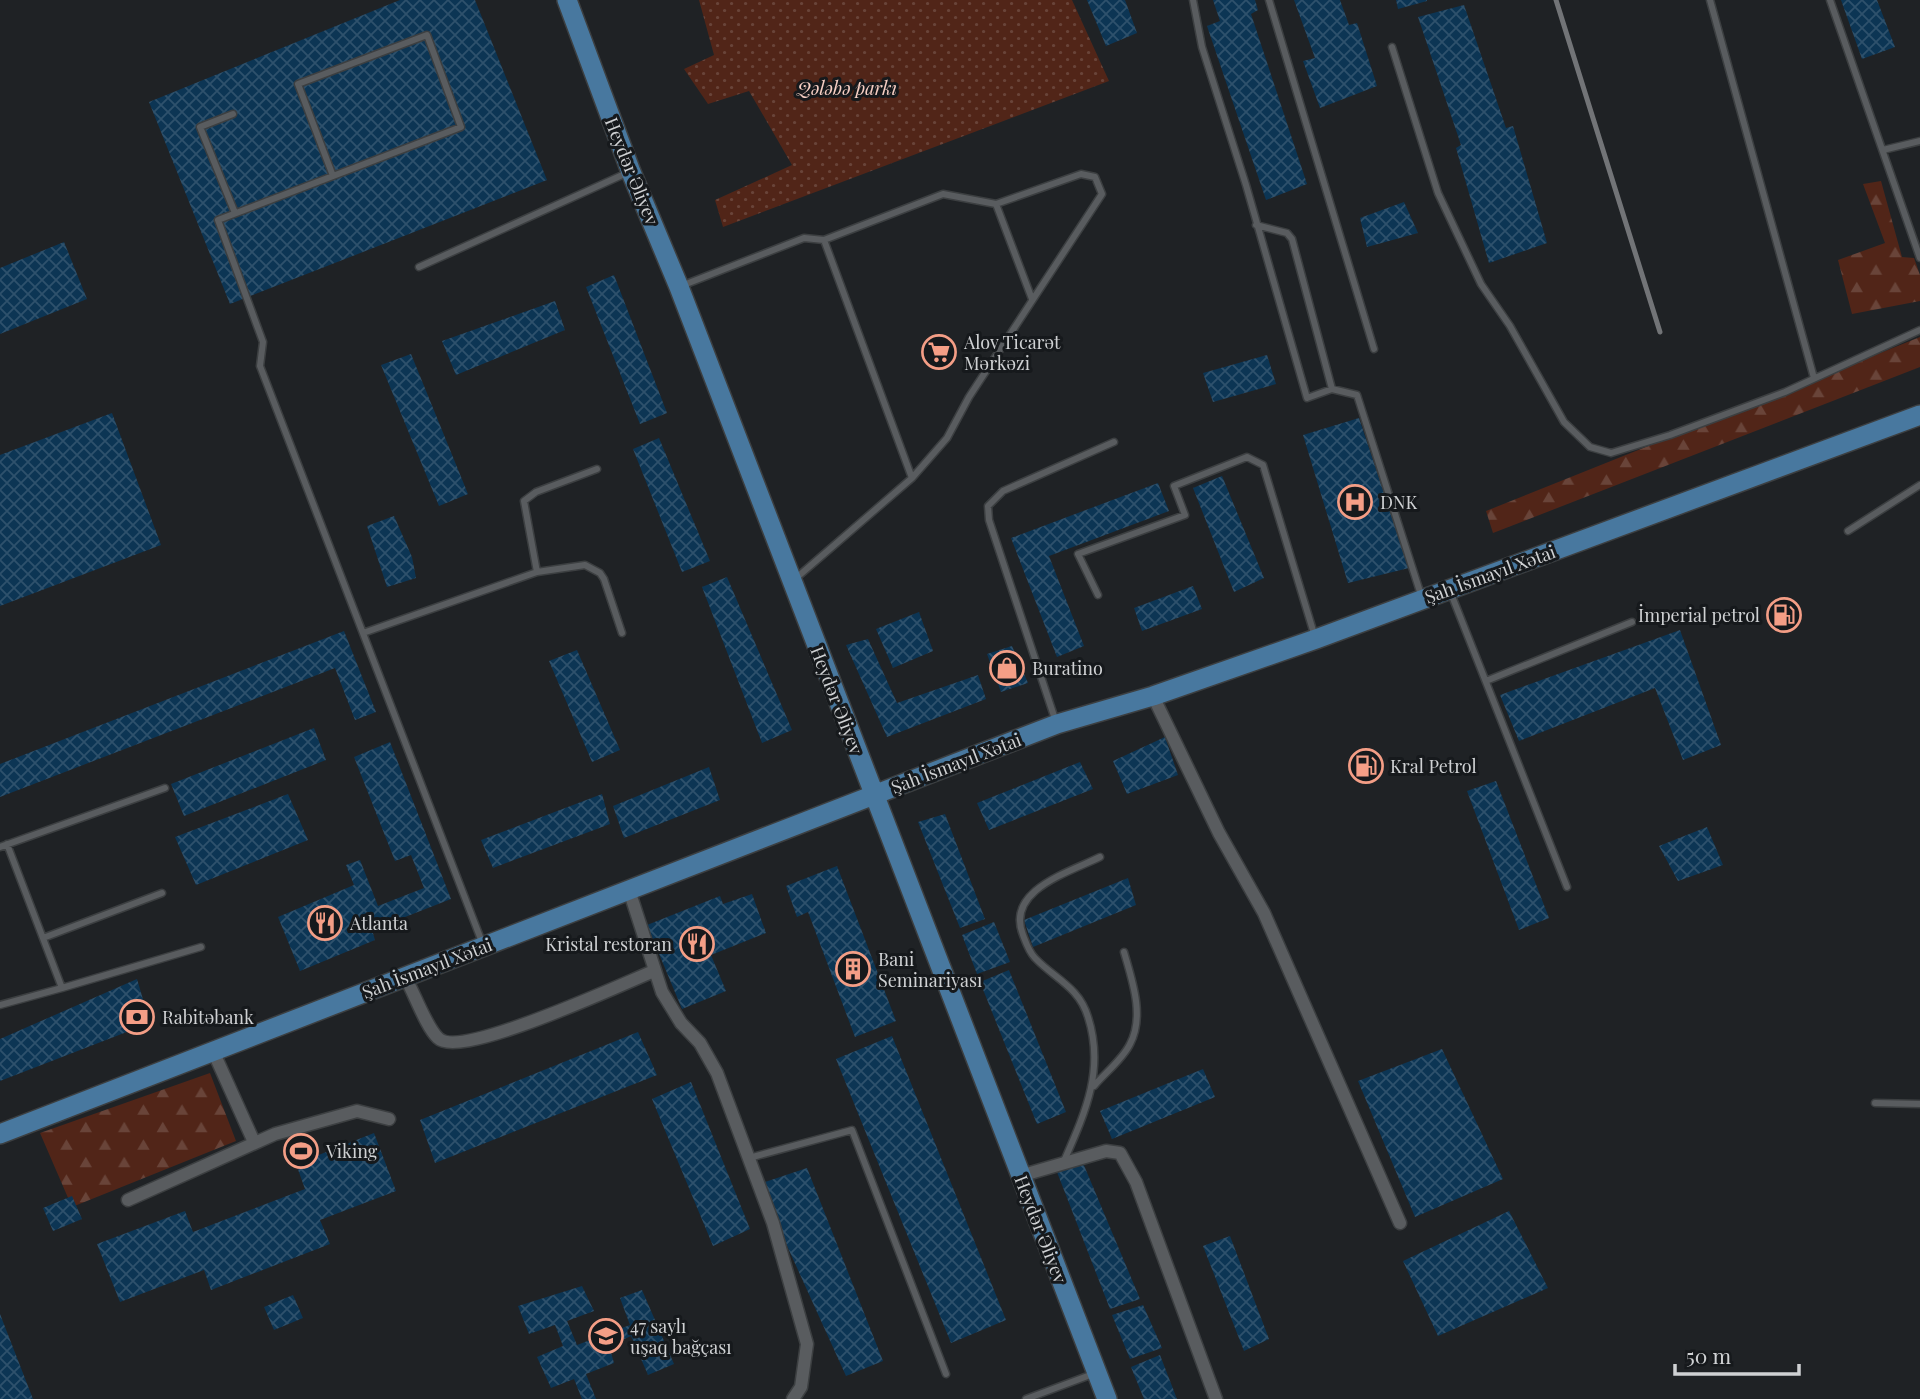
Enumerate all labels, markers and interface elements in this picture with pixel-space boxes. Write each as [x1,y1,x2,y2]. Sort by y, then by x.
park label: Qələbə parkı [796,76,897,100]
street label: Heydər Əliyev [600,114,665,228]
place label: Alov Ticarət Mərkəzi [963,330,1061,375]
supermarket icon: Alov Ticarət Mərkəzi [920,333,958,371]
hospital icon: DNK [1336,483,1374,521]
place label: DNK [1380,490,1418,514]
street label: Şah İsmayıl Xətai [1421,539,1559,609]
fuel station icon: İmperial petrol [1765,596,1803,634]
place label: İmperial petrol [1638,603,1760,627]
street label: Heydər Əliyev [805,643,869,758]
shop icon: Buratino [988,649,1026,687]
place label: Buratino [1032,656,1103,680]
street label: Şah İsmayıl Xətai [887,727,1025,799]
fuel station icon: Kral Petrol [1347,747,1385,785]
place label: Kral Petrol [1390,754,1477,778]
restaurant icon: Atlanta [306,904,344,942]
place label: Atlanta [349,911,408,935]
restaurant icon: Kristal restoran [678,925,716,963]
street label: Şah İsmayıl Xətai [358,932,496,1004]
place label: Kristal restoran [545,932,672,956]
place label: Bani Seminariyası [878,947,982,992]
building icon: Bani Seminariyası [834,950,872,988]
bank icon: Rabitəbank [118,998,156,1036]
place label: Rabitəbank [162,1005,254,1029]
sports icon: Viking [282,1132,320,1170]
place label: Viking [325,1139,378,1163]
street label: Heydər Əliyev [1009,1172,1073,1287]
place label: 47 saylı uşaq bağçası [630,1314,732,1359]
school or university icon: 47 saylı uşaq bağçası [587,1317,625,1355]
scale bar [1675,1332,1799,1376]
text: 50 m [1686,1341,1732,1369]

